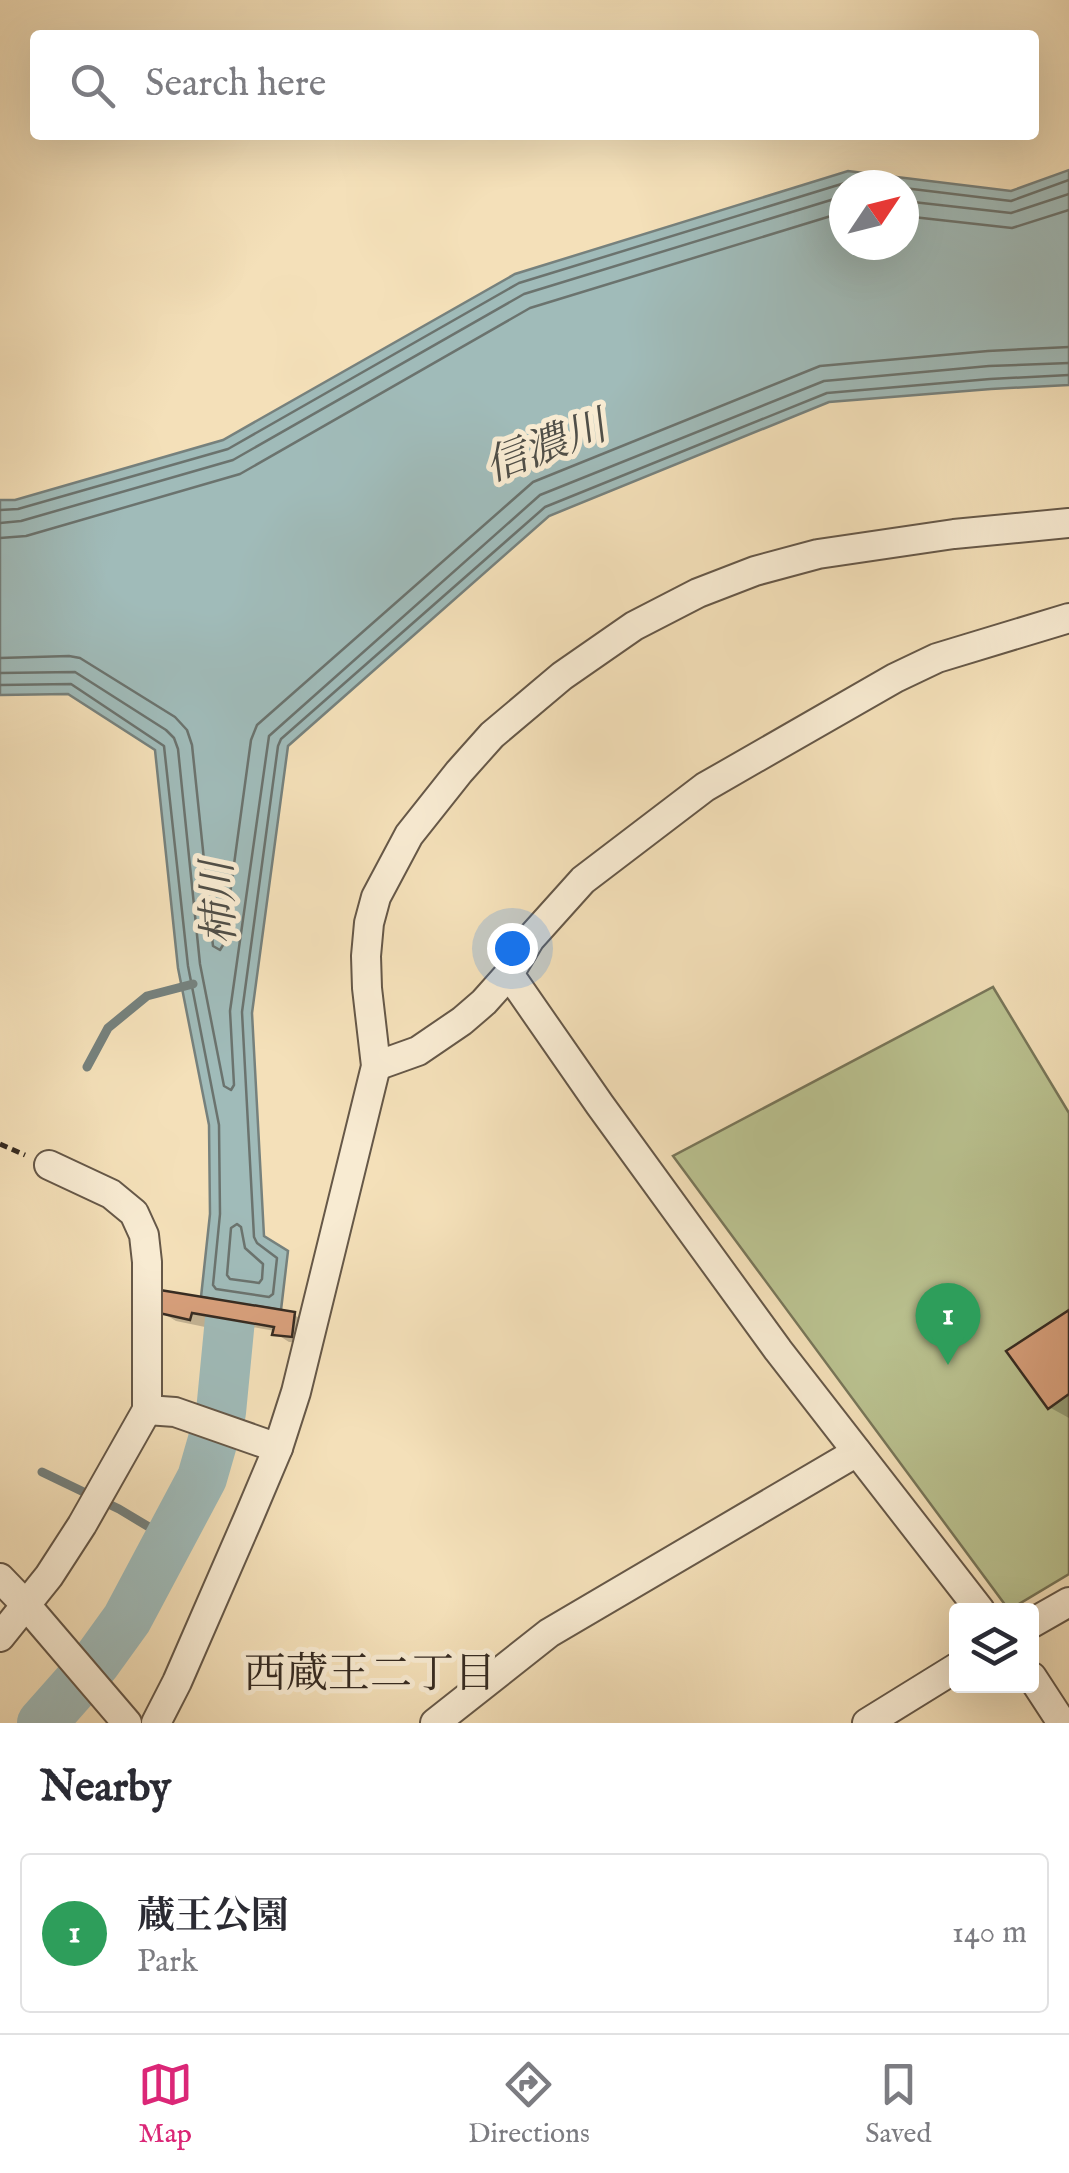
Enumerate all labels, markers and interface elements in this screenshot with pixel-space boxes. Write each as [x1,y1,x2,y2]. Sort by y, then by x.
search box [30,30,1039,140]
icon: search [65,58,120,113]
text: Search here [145,61,326,109]
north arrow [829,170,919,260]
water label: 信濃川 [478,400,618,496]
water label: 柿川 [192,856,248,946]
your location [487,923,538,974]
pin: 1 [916,1282,980,1365]
map controls [949,1603,1039,1693]
button: layers [949,1603,1039,1693]
district label: 西蔵王二丁目 [244,1649,496,1702]
text: Nearby [40,1762,171,1815]
text: 蔵王公園 [137,1894,289,1942]
text: 1 [69,1913,80,1954]
text: 140 m [952,1913,1027,1954]
text: Park [137,1942,198,1983]
tab: Map [138,2057,193,2152]
tab: Directions [468,2057,590,2152]
tab: Saved [865,2057,931,2152]

